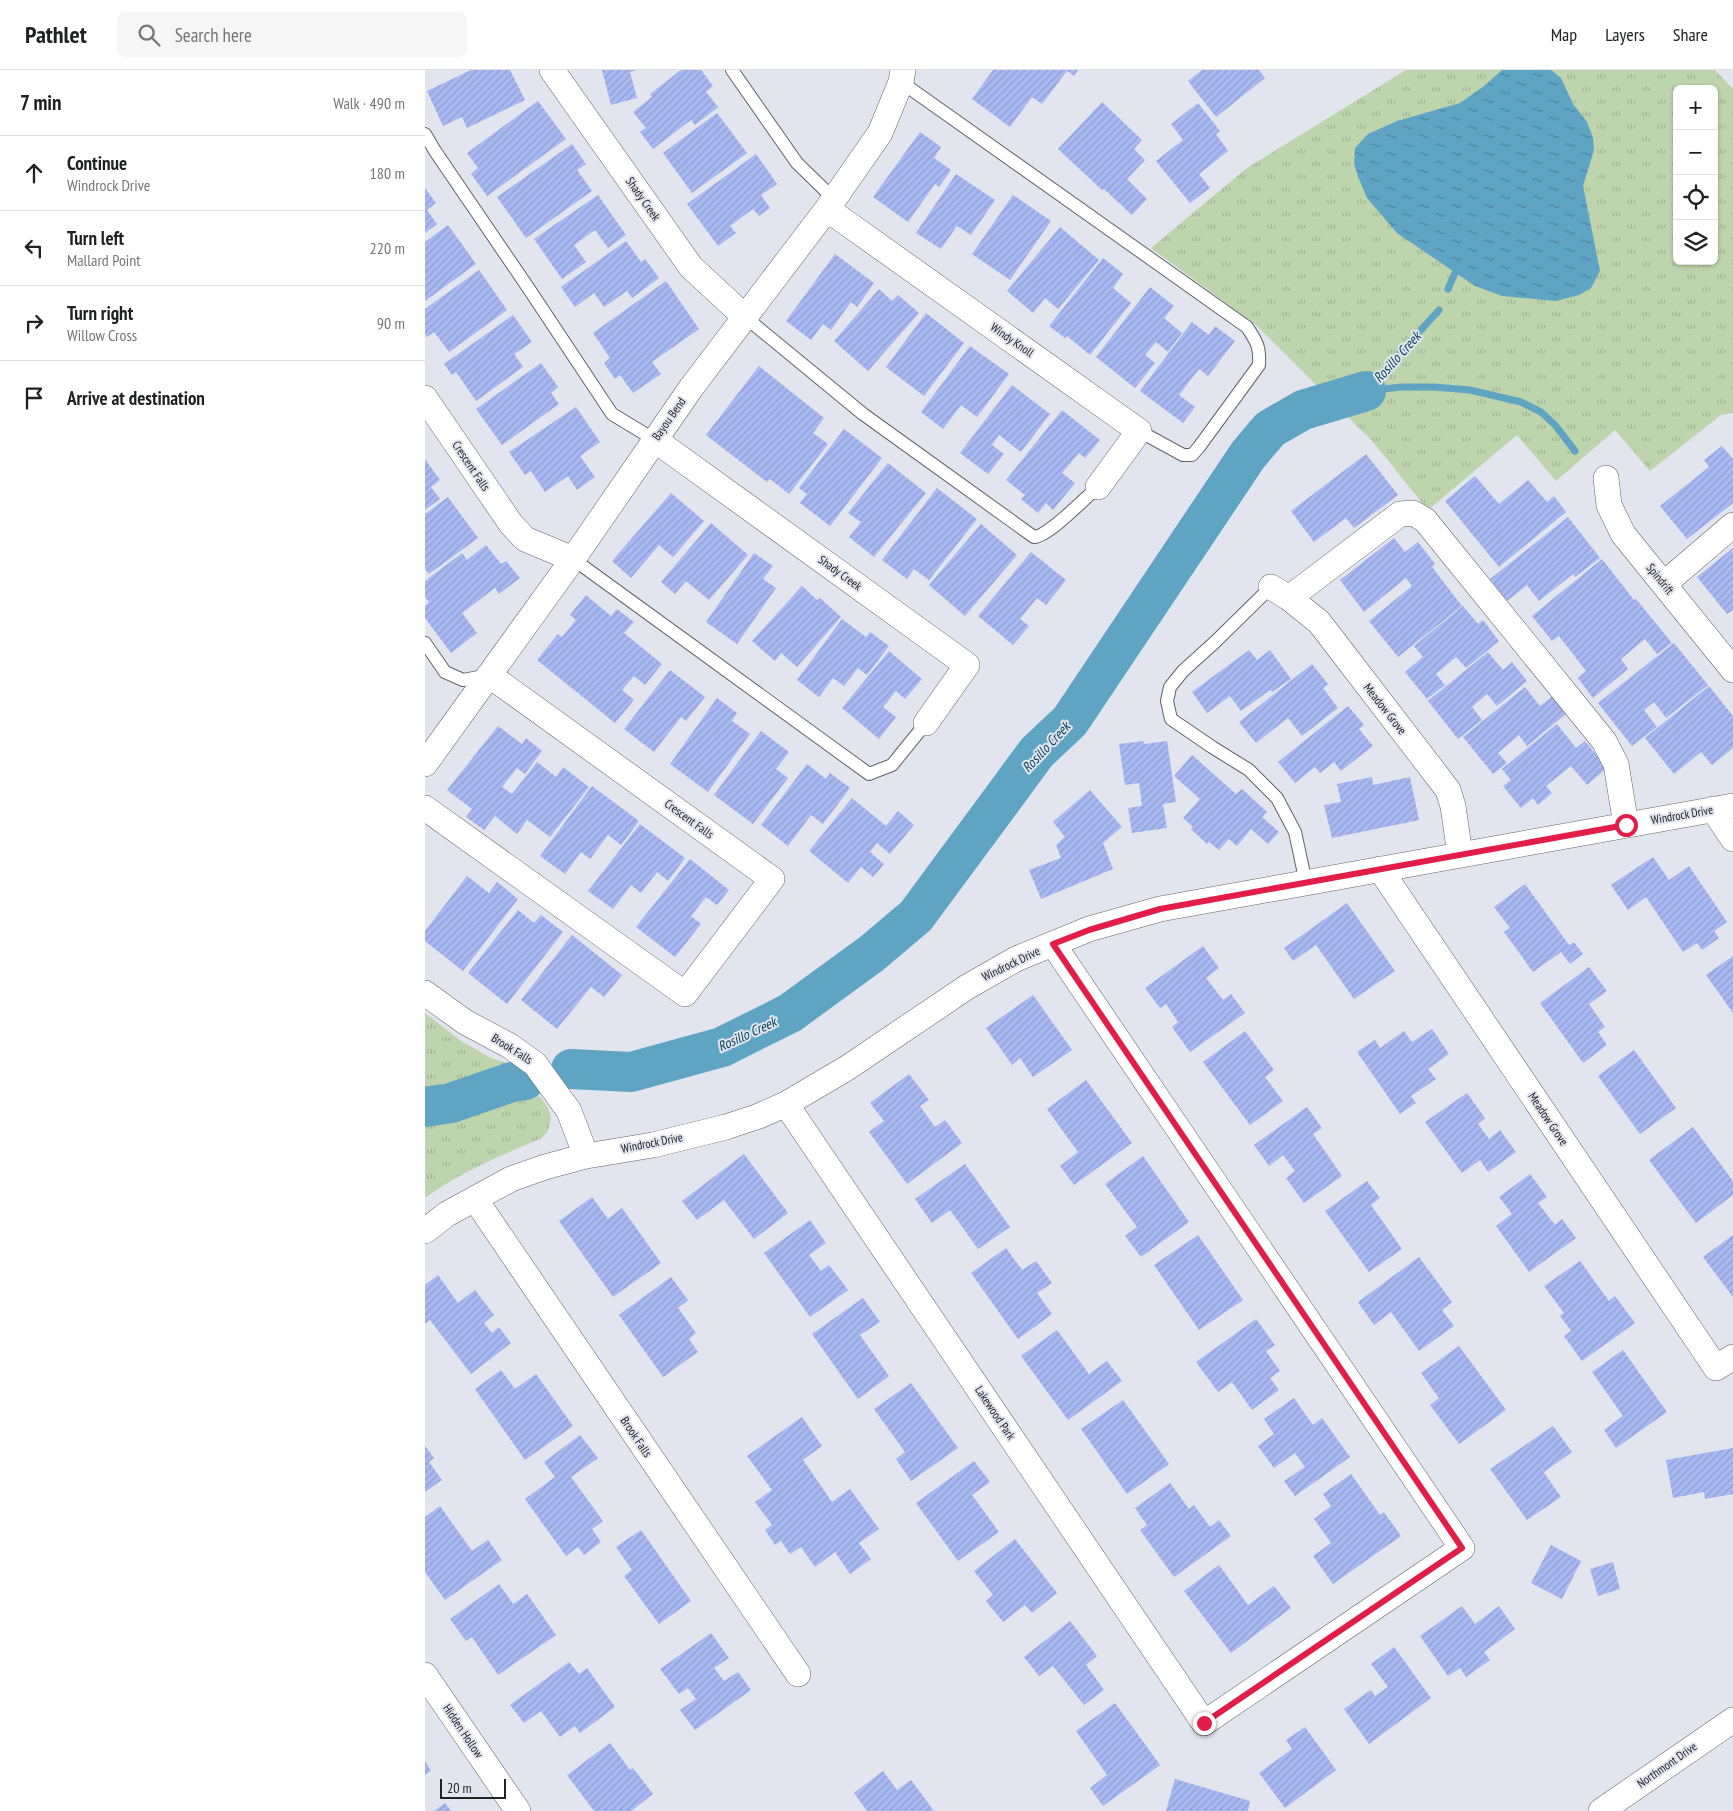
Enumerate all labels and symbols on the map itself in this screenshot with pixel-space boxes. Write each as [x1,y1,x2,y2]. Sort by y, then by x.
street label: Shady Creek [623,174,664,224]
street label: Windy Knoll [988,319,1037,360]
water label: Rosillo Creek [1369,327,1426,386]
street label: Bayou Bend [648,394,689,443]
street label: Crescent Falls [449,438,494,494]
street label: Shady Creek [816,552,865,594]
street label: Spindrift [1643,560,1678,598]
street label: Meadow Grove [1361,680,1410,737]
water label: Rosillo Creek [1018,717,1075,776]
street label: Crescent Falls [662,796,717,841]
street label: Windrock Drive [1650,802,1714,827]
route start [1615,814,1638,837]
street label: Windrock Drive [979,943,1042,984]
water label: Rosillo Creek [715,1012,781,1055]
street label: Brook Falls [489,1030,536,1067]
street label: Meadow Grove [1525,1089,1572,1148]
street label: Windrock Drive [620,1129,684,1156]
street label: Lakewood Park [972,1383,1019,1443]
street label: Brook Falls [617,1414,655,1460]
street label: Hidden Hollow [440,1701,487,1761]
route end [1193,1712,1216,1735]
street label: Northmont Drive [1634,1738,1700,1791]
scale bar [440,1776,506,1799]

